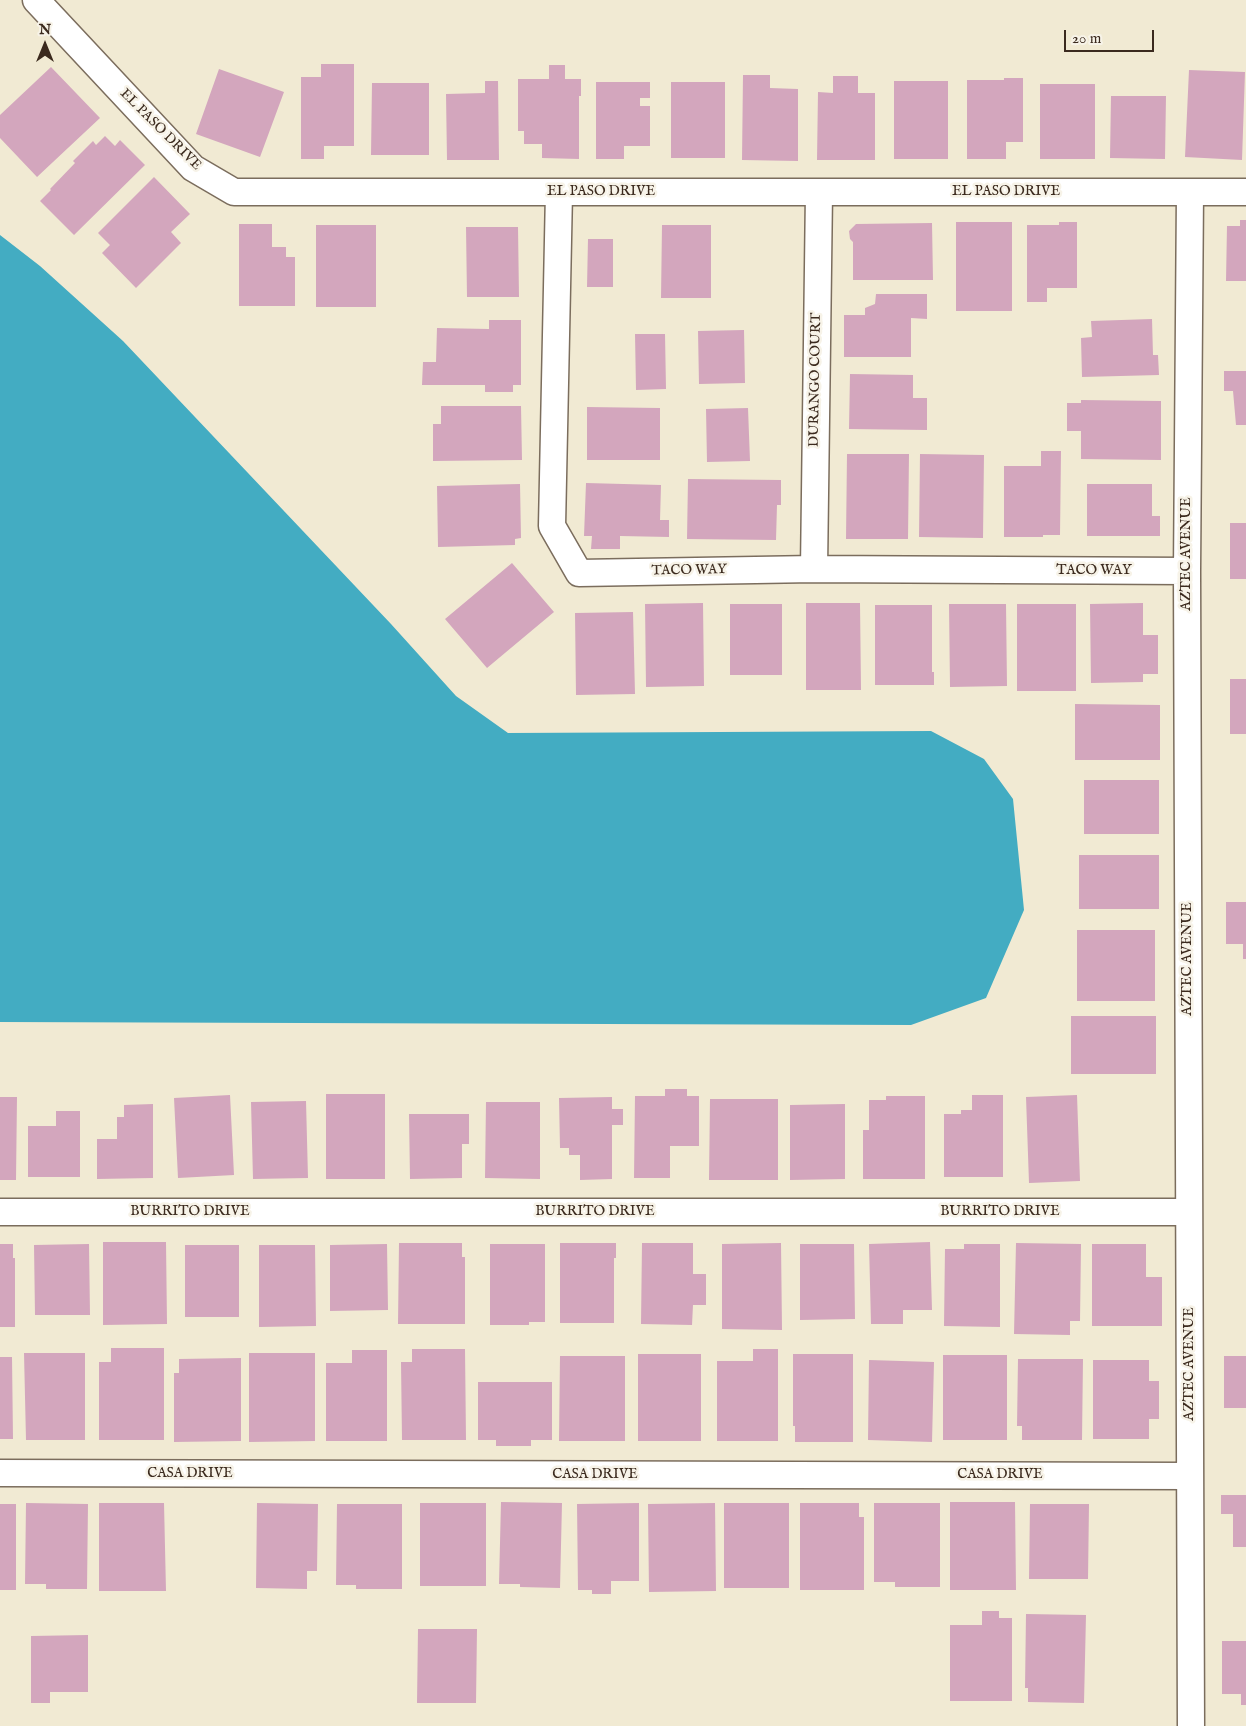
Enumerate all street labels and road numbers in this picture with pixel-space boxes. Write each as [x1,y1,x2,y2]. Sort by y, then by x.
street label: EL PASO DRIVE [116,86,204,174]
street label: EL PASO DRIVE [547,184,655,200]
street label: EL PASO DRIVE [952,184,1060,200]
street label: DURANGO COURT [806,313,826,447]
street label: AZTEC AVENUE [1179,497,1195,611]
street label: TACO WAY [651,562,727,580]
street label: TACO WAY [1056,563,1132,579]
street label: AZTEC AVENUE [1180,902,1196,1016]
street label: BURRITO DRIVE [130,1204,250,1220]
street label: BURRITO DRIVE [535,1204,655,1220]
street label: BURRITO DRIVE [940,1204,1060,1220]
street label: AZTEC AVENUE [1182,1307,1198,1421]
street label: CASA DRIVE [147,1466,233,1482]
street label: CASA DRIVE [552,1467,638,1483]
street label: CASA DRIVE [957,1467,1043,1483]

